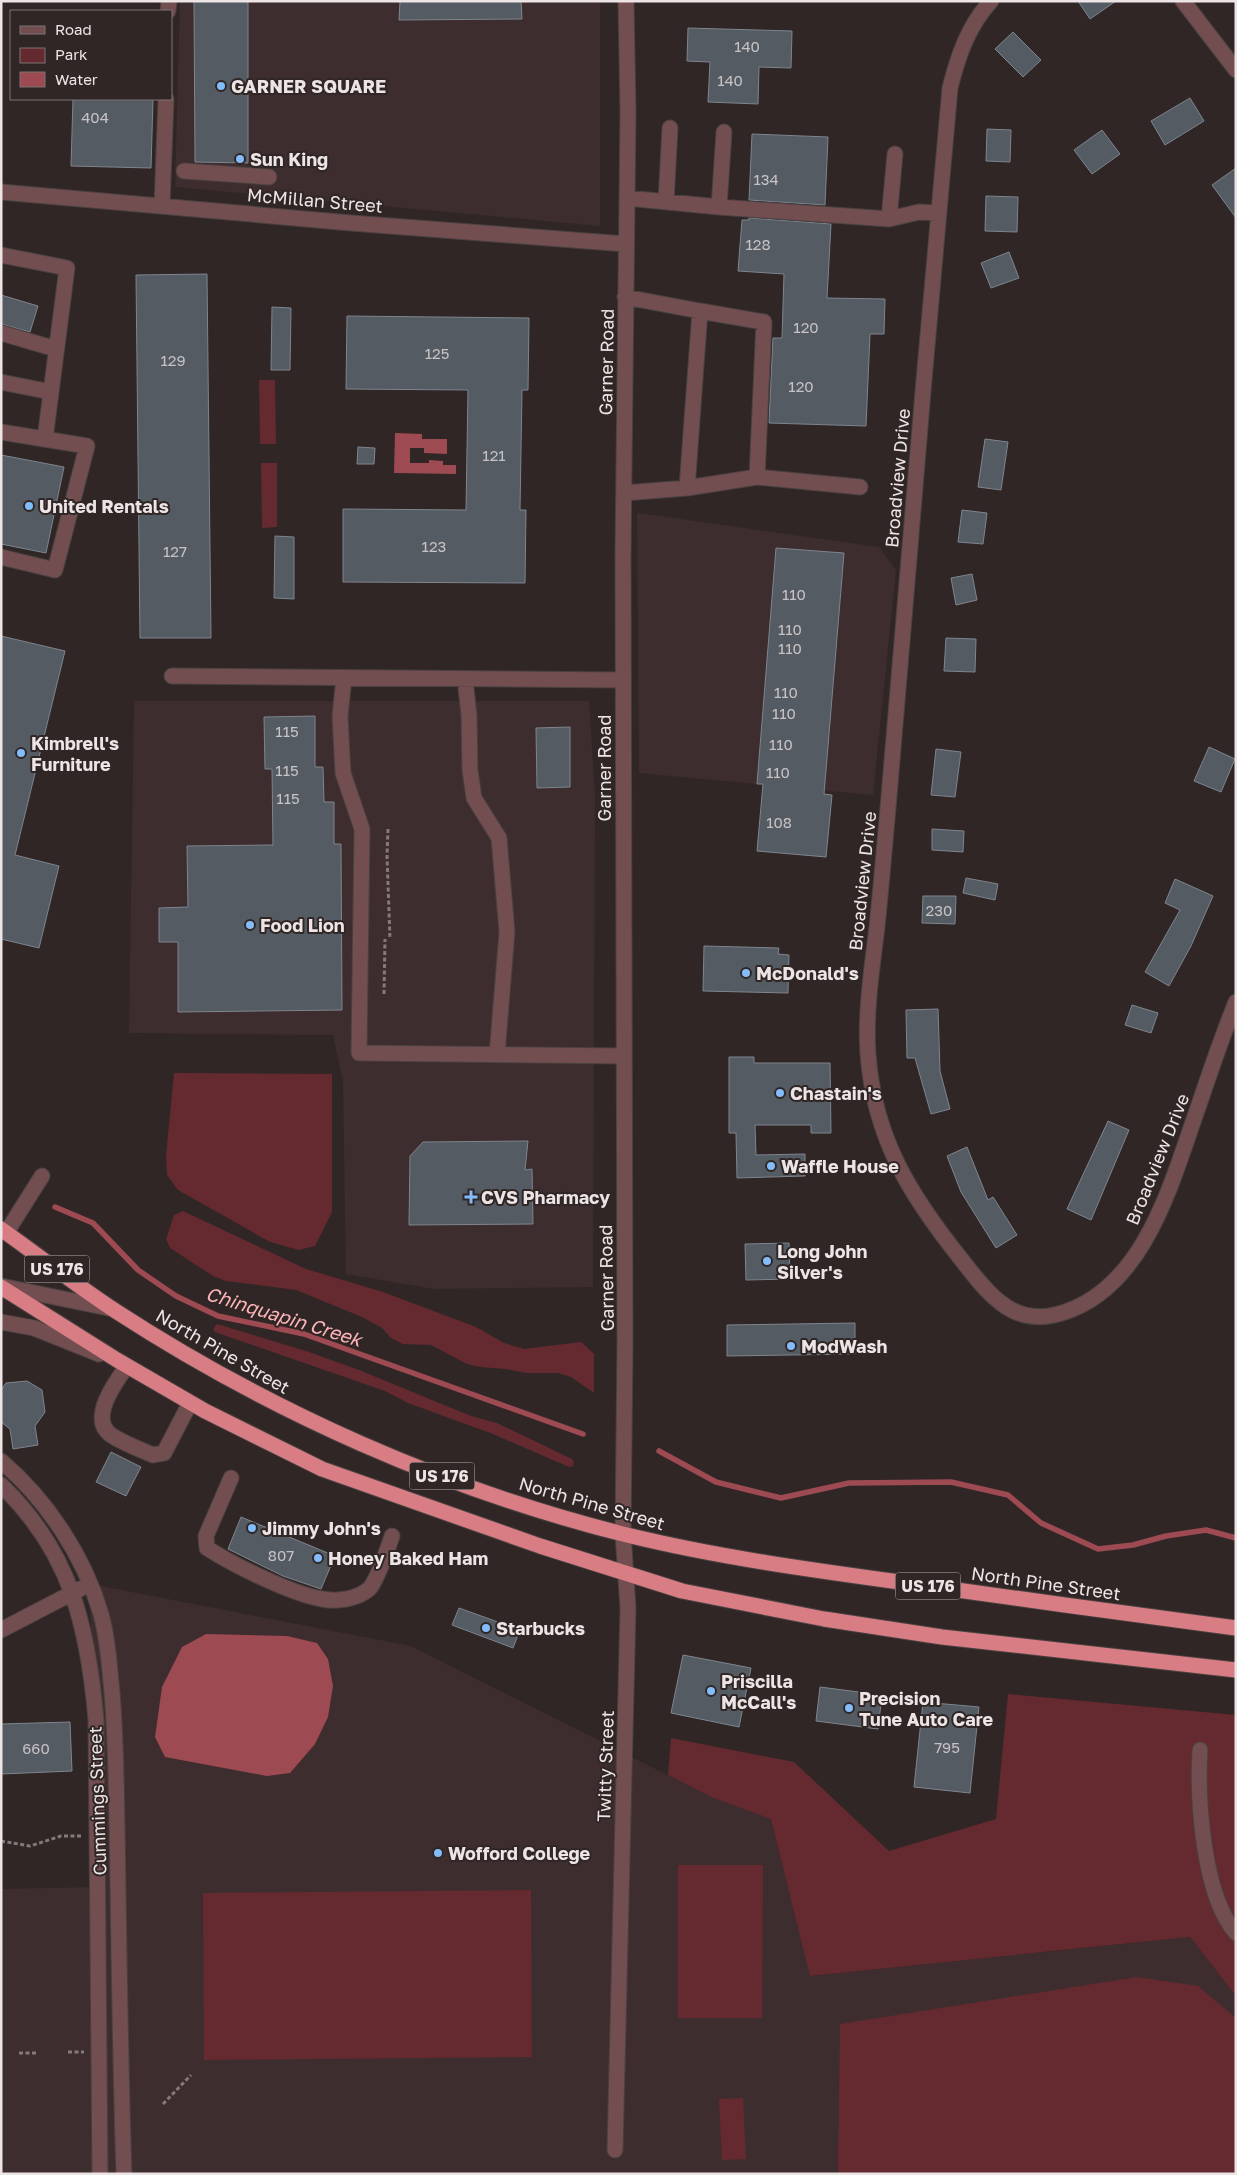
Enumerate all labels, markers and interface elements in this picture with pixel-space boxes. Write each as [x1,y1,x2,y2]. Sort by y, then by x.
legend [10,10,172,100]
text: Road [55,20,92,38]
house number: 140 [734,37,760,55]
text: Park [55,45,88,63]
text: Water [55,70,98,88]
house number: 140 [717,71,743,89]
place label: GARNER SQUARE [231,75,386,97]
marker: GARNER SQUARE [215,80,227,92]
house number: 404 [81,108,109,126]
place label: Sun King [250,148,328,170]
marker: Sun King [234,153,246,165]
house number: 134 [753,170,779,188]
street label: McMillan Street [246,183,384,217]
house number: 128 [745,235,771,253]
street label: Garner Road [594,308,618,416]
house number: 120 [793,318,819,336]
house number: 125 [425,344,449,362]
house number: 129 [160,351,186,369]
house number: 120 [788,377,814,395]
street label: Broadview Drive [880,407,914,549]
house number: 121 [482,446,506,464]
place label: United Rentals [39,495,169,517]
marker: United Rentals [23,500,35,512]
house number: 123 [422,537,446,555]
house number: 127 [163,542,187,560]
house number: 110 [782,585,806,603]
house number: 110 [778,620,802,638]
house number: 110 [778,639,802,657]
house number: 110 [774,683,798,701]
house number: 110 [772,704,796,722]
street label: Garner Road [593,714,615,822]
house number: 115 [275,722,299,740]
place label: Kimbrell's Furniture [31,732,119,775]
house number: 110 [769,735,793,753]
marker: Kimbrell's Furniture [15,747,27,759]
house number: 115 [275,761,299,779]
house number: 110 [766,763,790,781]
house number: 115 [276,789,300,807]
street label: Broadview Drive [844,810,880,952]
house number: 108 [766,813,792,831]
house number: 230 [926,901,952,919]
place label: Food Lion [260,914,345,936]
marker: Food Lion [244,919,256,931]
place label: McDonald's [756,962,859,984]
marker: McDonald's [740,967,752,979]
place label: Chastain's [790,1082,882,1104]
marker: Chastain's [774,1087,786,1099]
street label: Broadview Drive [1121,1090,1193,1228]
place label: Waffle House [781,1155,899,1177]
marker: Waffle House [765,1160,777,1172]
place label: CVS Pharmacy [481,1186,610,1208]
marker: CVS Pharmacy [465,1191,477,1203]
street label: Garner Road [594,1224,618,1332]
place label: Long John Silver's [777,1240,867,1283]
marker: Long John Silver's [761,1255,773,1267]
road number: US 176 [24,1256,90,1282]
water label: Chinquapin Creek [203,1281,367,1351]
street label: North Pine Street [152,1304,294,1398]
place label: ModWash [801,1335,888,1357]
marker: ModWash [785,1340,797,1352]
road number: US 176 [410,1462,474,1490]
street label: North Pine Street [517,1472,667,1534]
place label: Jimmy John's [262,1517,381,1539]
marker: Jimmy John's [246,1522,258,1534]
house number: 807 [268,1546,294,1564]
place label: Honey Baked Ham [328,1547,488,1569]
marker: Honey Baked Ham [312,1552,324,1564]
street label: North Pine Street [970,1562,1122,1604]
road number: US 176 [896,1572,960,1600]
place label: Starbucks [496,1617,585,1639]
marker: Starbucks [480,1622,492,1634]
place label: Priscilla McCall's [721,1670,796,1713]
marker: Priscilla McCall's [705,1685,717,1697]
place label: Precision Tune Auto Care [859,1687,993,1730]
marker: Precision Tune Auto Care [843,1702,855,1714]
street label: Twitty Street [592,1710,618,1822]
street label: Cummings Street [83,1726,111,1876]
house number: 795 [934,1738,960,1756]
house number: 660 [22,1739,50,1757]
place label: Wofford College [448,1842,591,1864]
marker: Wofford College [432,1847,444,1859]

